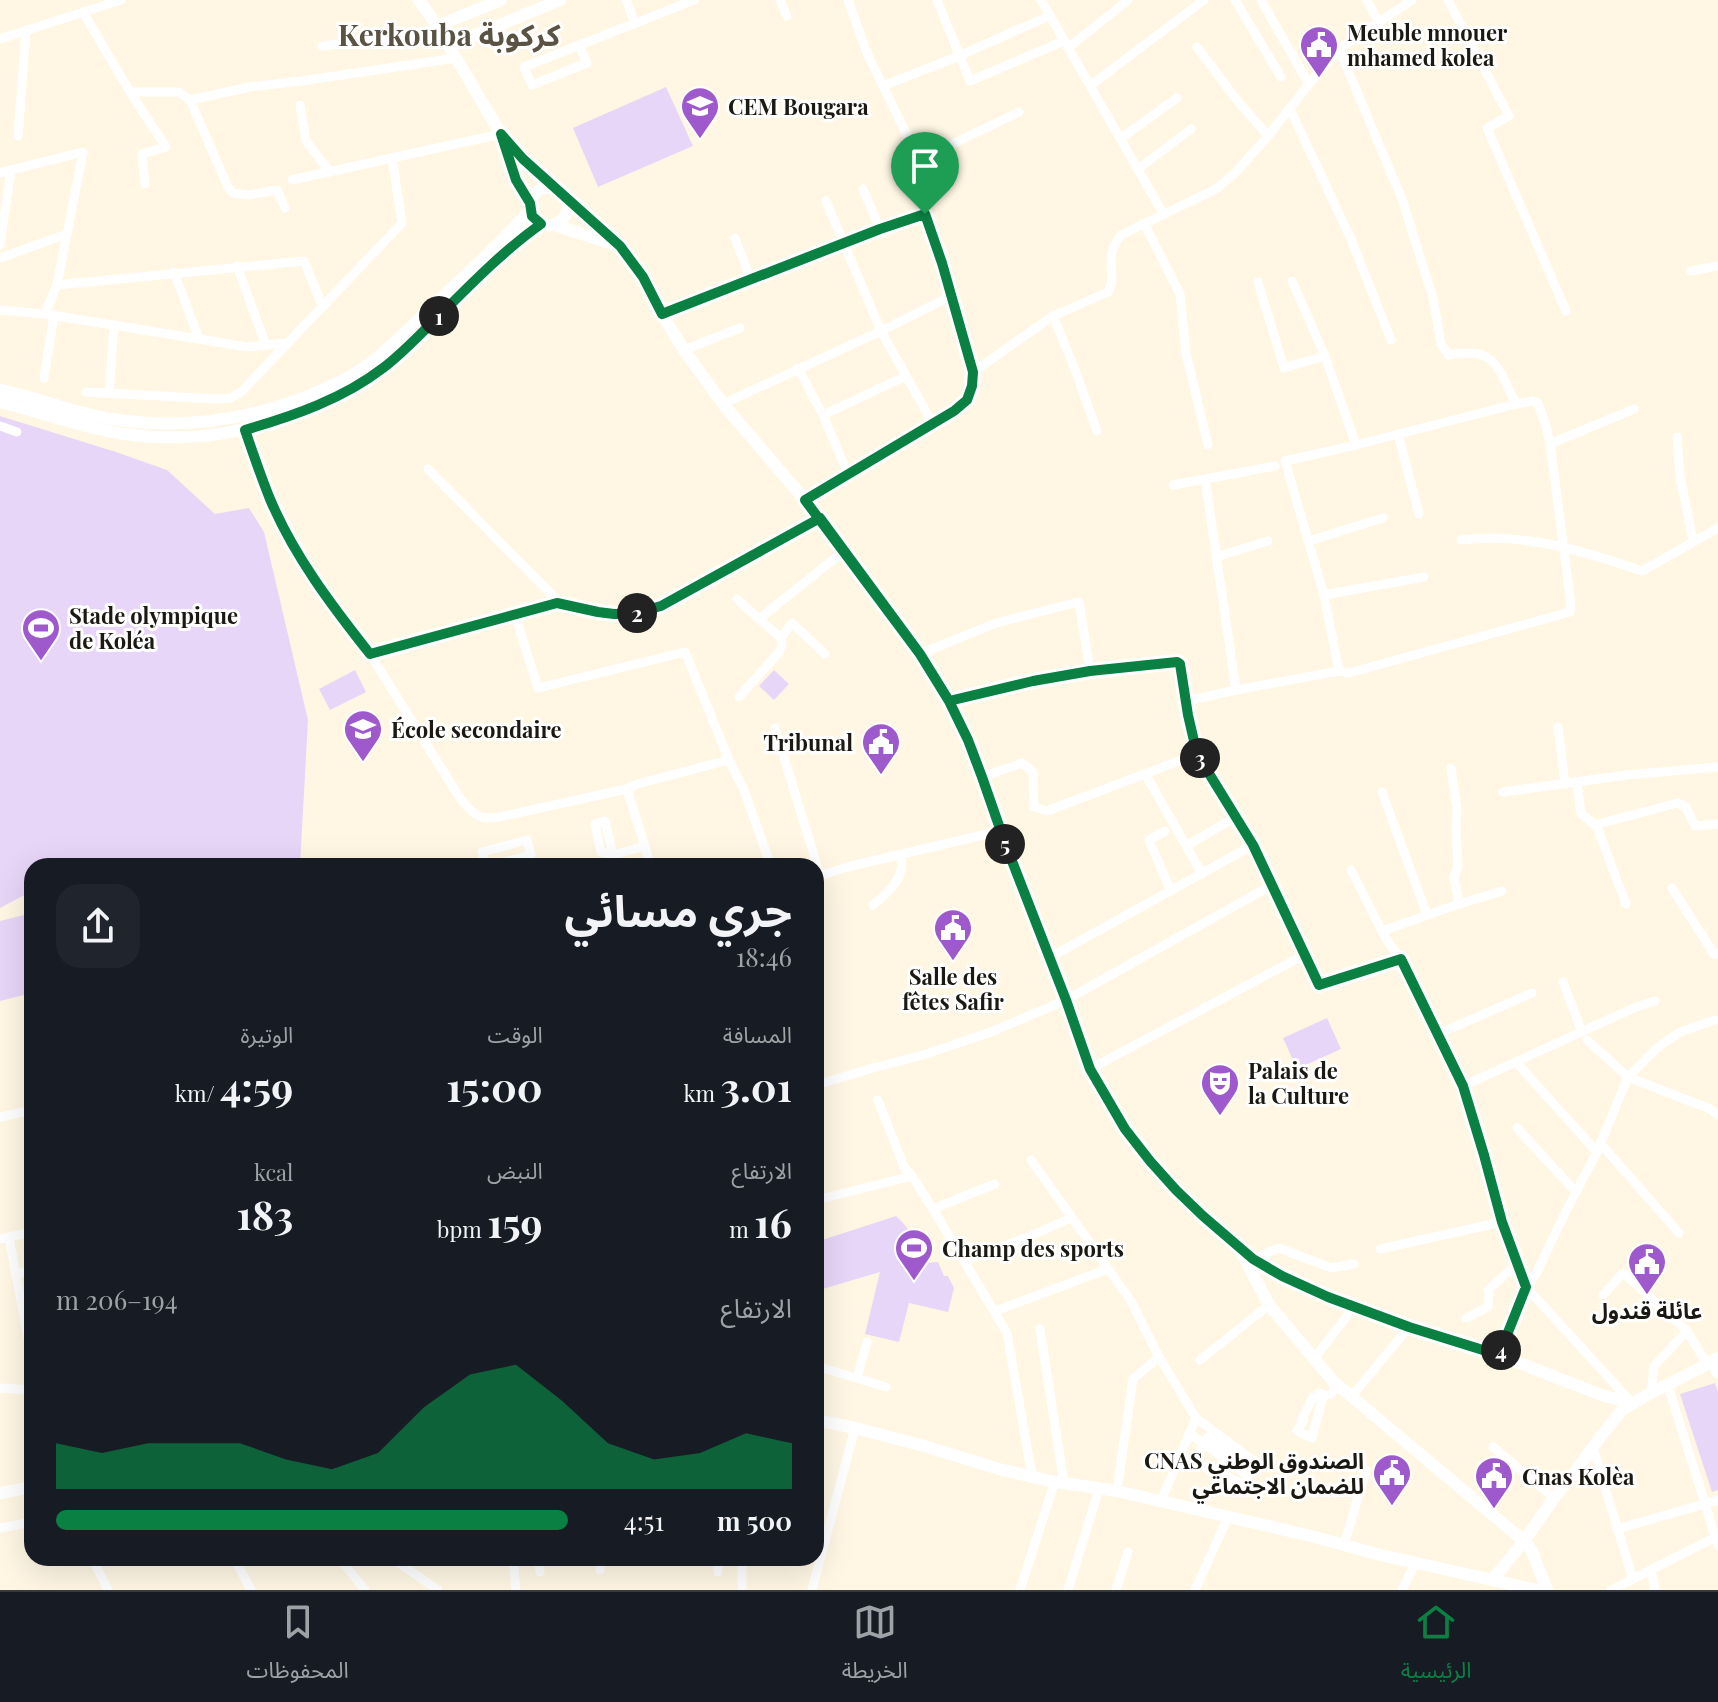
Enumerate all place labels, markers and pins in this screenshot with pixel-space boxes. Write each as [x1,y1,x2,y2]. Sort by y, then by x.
place label: Meuble mnouer mhamed kolea [1347,17,1508,72]
public building icon: Meuble mnouer mhamed kolea [1298,24,1340,79]
school or university icon: CEM Bougara [679,85,721,140]
place label: CEM Bougara [728,91,869,121]
pin [891,132,959,214]
pin: 1 [419,296,459,336]
pin: 2 [617,593,657,633]
place label: Stade olympique de Koléa [69,600,238,655]
sports icon: Stade olympique de Koléa [20,607,62,662]
school or university icon: École secondaire [342,708,384,763]
place label: École secondaire [391,714,561,744]
public building icon: Tribunal [860,721,902,776]
place label: Tribunal [763,727,853,757]
pin: 3 [1180,738,1220,778]
pin: 5 [985,824,1025,864]
public building icon: Salle des fêtes Safir [932,907,974,962]
place label: Salle des fêtes Safir [902,961,1004,1016]
place label: Palais de la Culture [1248,1055,1349,1110]
theatre icon: Palais de la Culture [1199,1062,1241,1117]
sports icon: Champ des sports [893,1227,935,1282]
place label: Champ des sports [942,1233,1124,1263]
public building icon: عائلة قندول [1626,1241,1668,1296]
place label: عائلة قندول [1592,1295,1702,1325]
pin: 4 [1481,1330,1521,1370]
place label: CNAS الصندوق الوطني للضمان الاجتماعي [1144,1445,1364,1504]
public building icon: CNAS الصندوق الوطني للضمان الاجتماعي [1371,1452,1413,1507]
public building icon: Cnas Kolèa [1473,1455,1515,1510]
place label: Cnas Kolèa [1522,1461,1635,1491]

